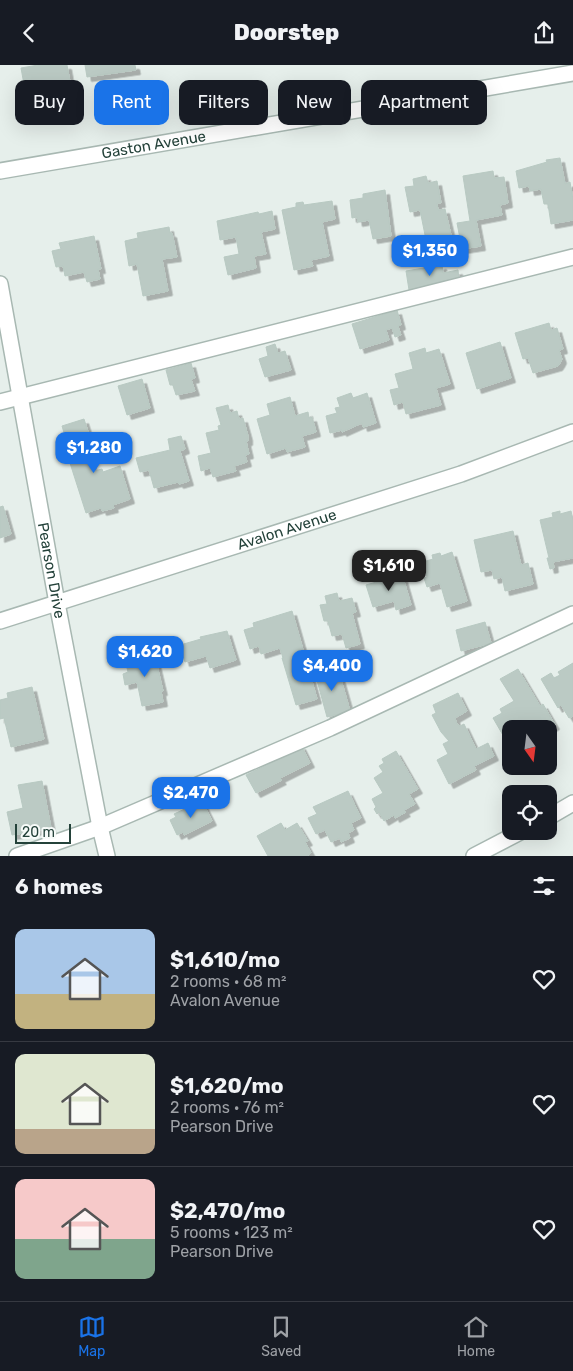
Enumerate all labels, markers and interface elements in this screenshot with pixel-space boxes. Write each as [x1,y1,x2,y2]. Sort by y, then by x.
icon: back [15,19,43,47]
text: Doorstep [234,19,339,46]
icon: share [530,19,558,47]
chip: Buy [15,80,84,125]
chip: Rent [94,80,169,125]
chip: Filters [179,80,268,125]
chip: New [278,80,351,125]
chip: Apartment [361,80,487,125]
street label: Gaston Avenue [100,127,207,162]
pin: $1,350 [389,235,471,277]
text: $1,350 [403,241,457,260]
pin: $1,280 [53,431,135,474]
text: $1,280 [66,438,122,457]
street label: Avalon Avenue [235,505,339,554]
street label: Pearson Drive [34,521,69,620]
pin: $1,610 [348,549,430,592]
text: $1,610 [363,556,415,575]
pin: $1,620 [104,635,186,678]
text: $1,620 [118,642,172,661]
pin: $4,400 [291,649,373,692]
text: $4,400 [303,656,361,675]
north arrow [502,720,558,775]
map controls [502,720,557,840]
pin: $2,470 [150,777,232,819]
text: $2,470 [163,783,219,802]
button: locate [502,785,557,840]
scale bar [15,821,71,844]
text: 20 m [22,824,55,841]
icon: filters [530,872,558,900]
text: 6 homes [15,874,103,899]
text: $1,610/mo [170,947,280,972]
icon: home [55,949,115,1009]
icon: heart [530,965,558,993]
text: 2 rooms · 68 m² [170,972,287,991]
text: Avalon Avenue [170,991,280,1010]
text: $1,620/mo [170,1073,284,1098]
icon: home [55,1074,115,1134]
icon: heart [530,1090,558,1118]
text: 2 rooms · 76 m² [170,1098,284,1117]
text: Pearson Drive [170,1117,274,1136]
text: $2,470/mo [170,1198,285,1223]
icon: home [55,1199,115,1259]
icon: heart [530,1215,558,1243]
text: 5 rooms · 123 m² [170,1223,293,1242]
text: Pearson Drive [170,1242,274,1261]
tab: Map [78,1313,106,1360]
tab: Saved [261,1313,301,1360]
tab: Home [457,1313,495,1360]

